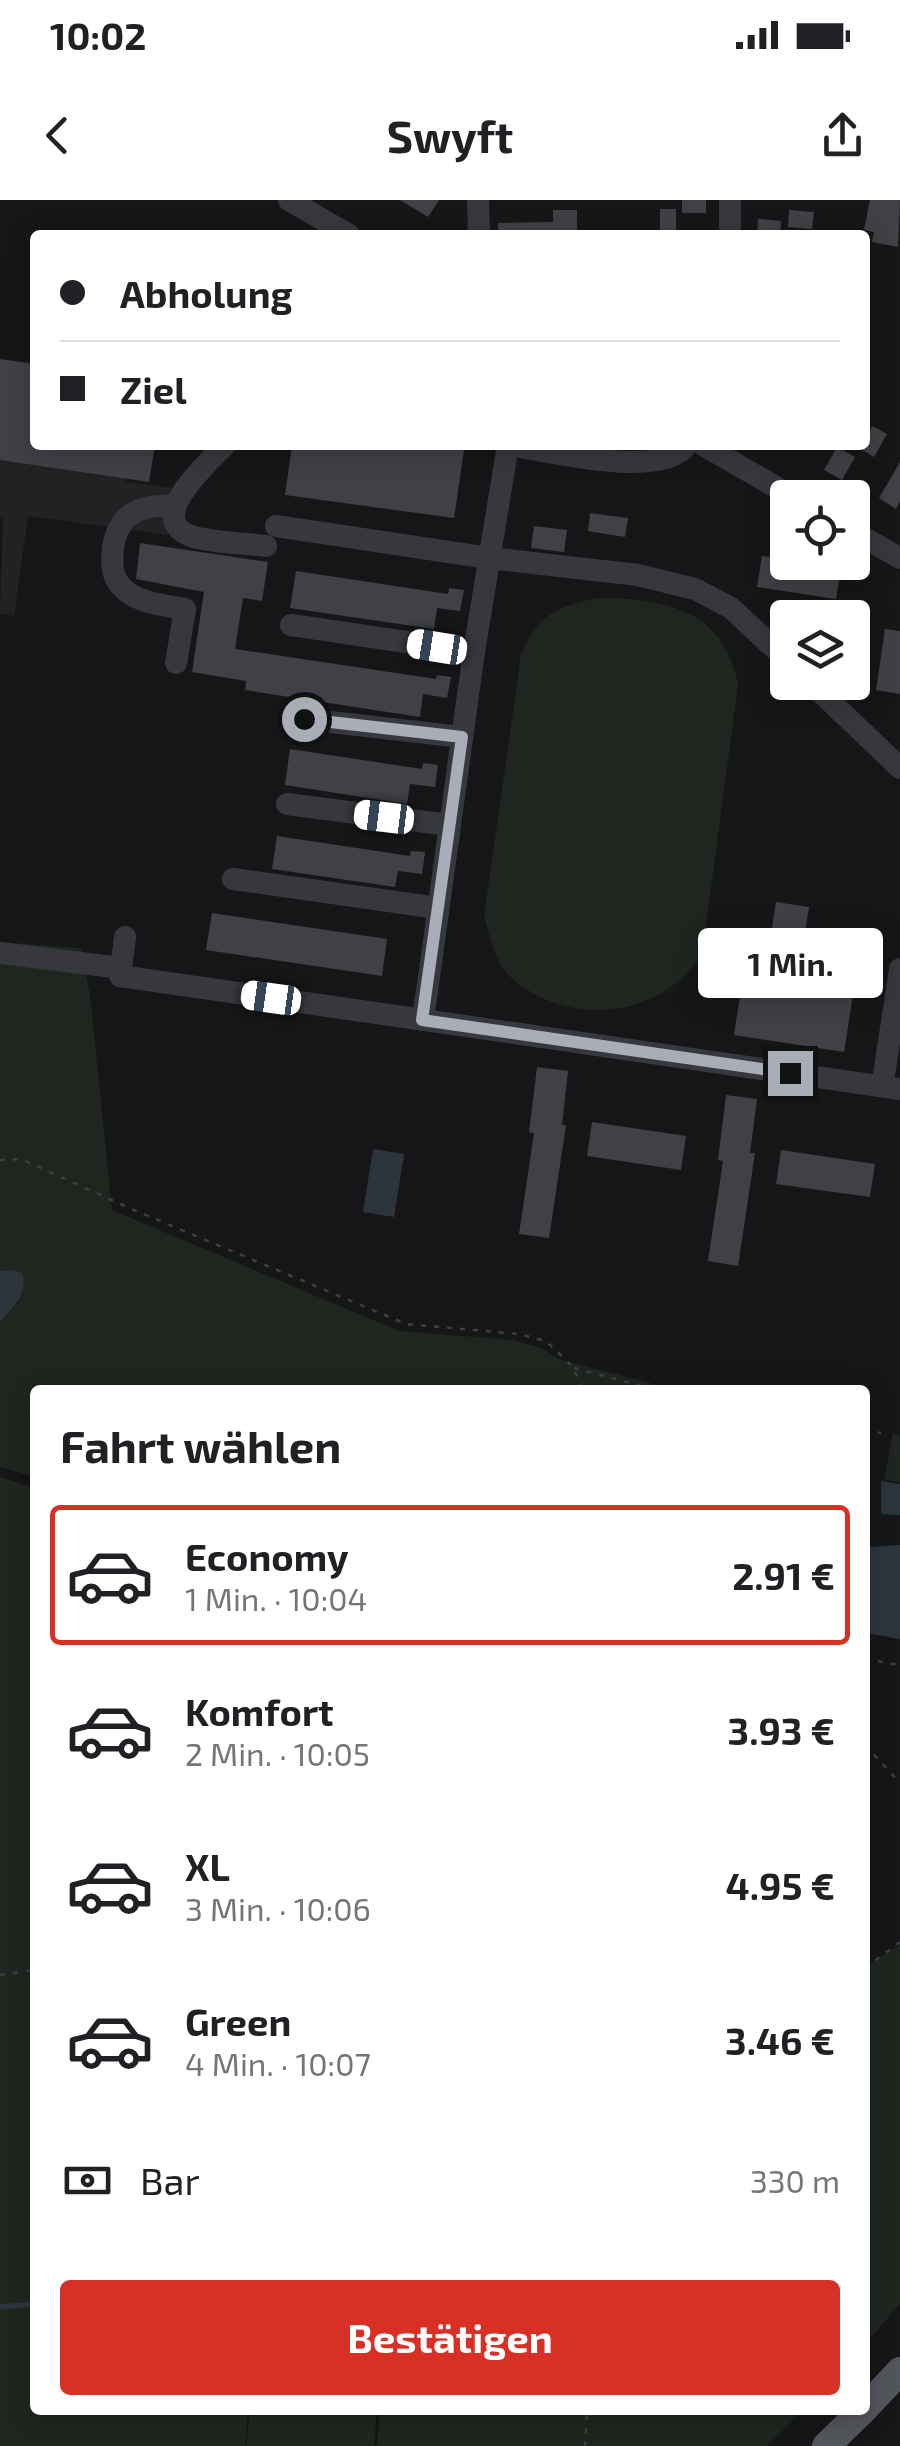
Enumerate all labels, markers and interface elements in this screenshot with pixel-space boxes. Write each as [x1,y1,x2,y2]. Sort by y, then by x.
text: 10:02 [50,12,146,58]
icon: back [30,108,85,163]
text: Swyft [387,108,513,162]
icon: share [815,108,870,163]
text: Abholung [120,270,293,316]
text: Ziel [120,366,187,412]
map controls [770,480,870,700]
button: locate [770,480,870,580]
button: layers [770,600,870,700]
car [405,627,469,667]
route start [282,697,327,742]
car [352,798,416,836]
callout: 1 Min. [698,928,882,998]
text: 1 Min. [748,944,833,982]
car [239,979,303,1017]
route end [768,1051,813,1096]
text: Fahrt wählen [60,1418,341,1472]
icon: car [65,1530,155,1620]
text: Economy [185,1533,349,1579]
text: 2.91 € [732,1552,835,1598]
text: 1 Min. · 10:04 [185,1579,367,1617]
icon: car [65,1685,155,1775]
text: Komfort [185,1688,334,1734]
text: 3.93 € [728,1707,835,1753]
text: 2 Min. · 10:05 [185,1734,370,1772]
icon: car [65,1840,155,1930]
text: XL [185,1843,230,1889]
text: 4.95 € [726,1862,835,1908]
text: 3 Min. · 10:06 [185,1889,371,1927]
icon: car [65,1995,155,2085]
text: Green [185,1998,291,2044]
text: 3.46 € [725,2017,835,2063]
text: 4 Min. · 10:07 [185,2044,371,2082]
icon: cash [60,2153,115,2208]
text: Bar [140,2157,200,2203]
text: 330 m [750,2161,840,2199]
button: Bestätigen [60,2280,840,2395]

